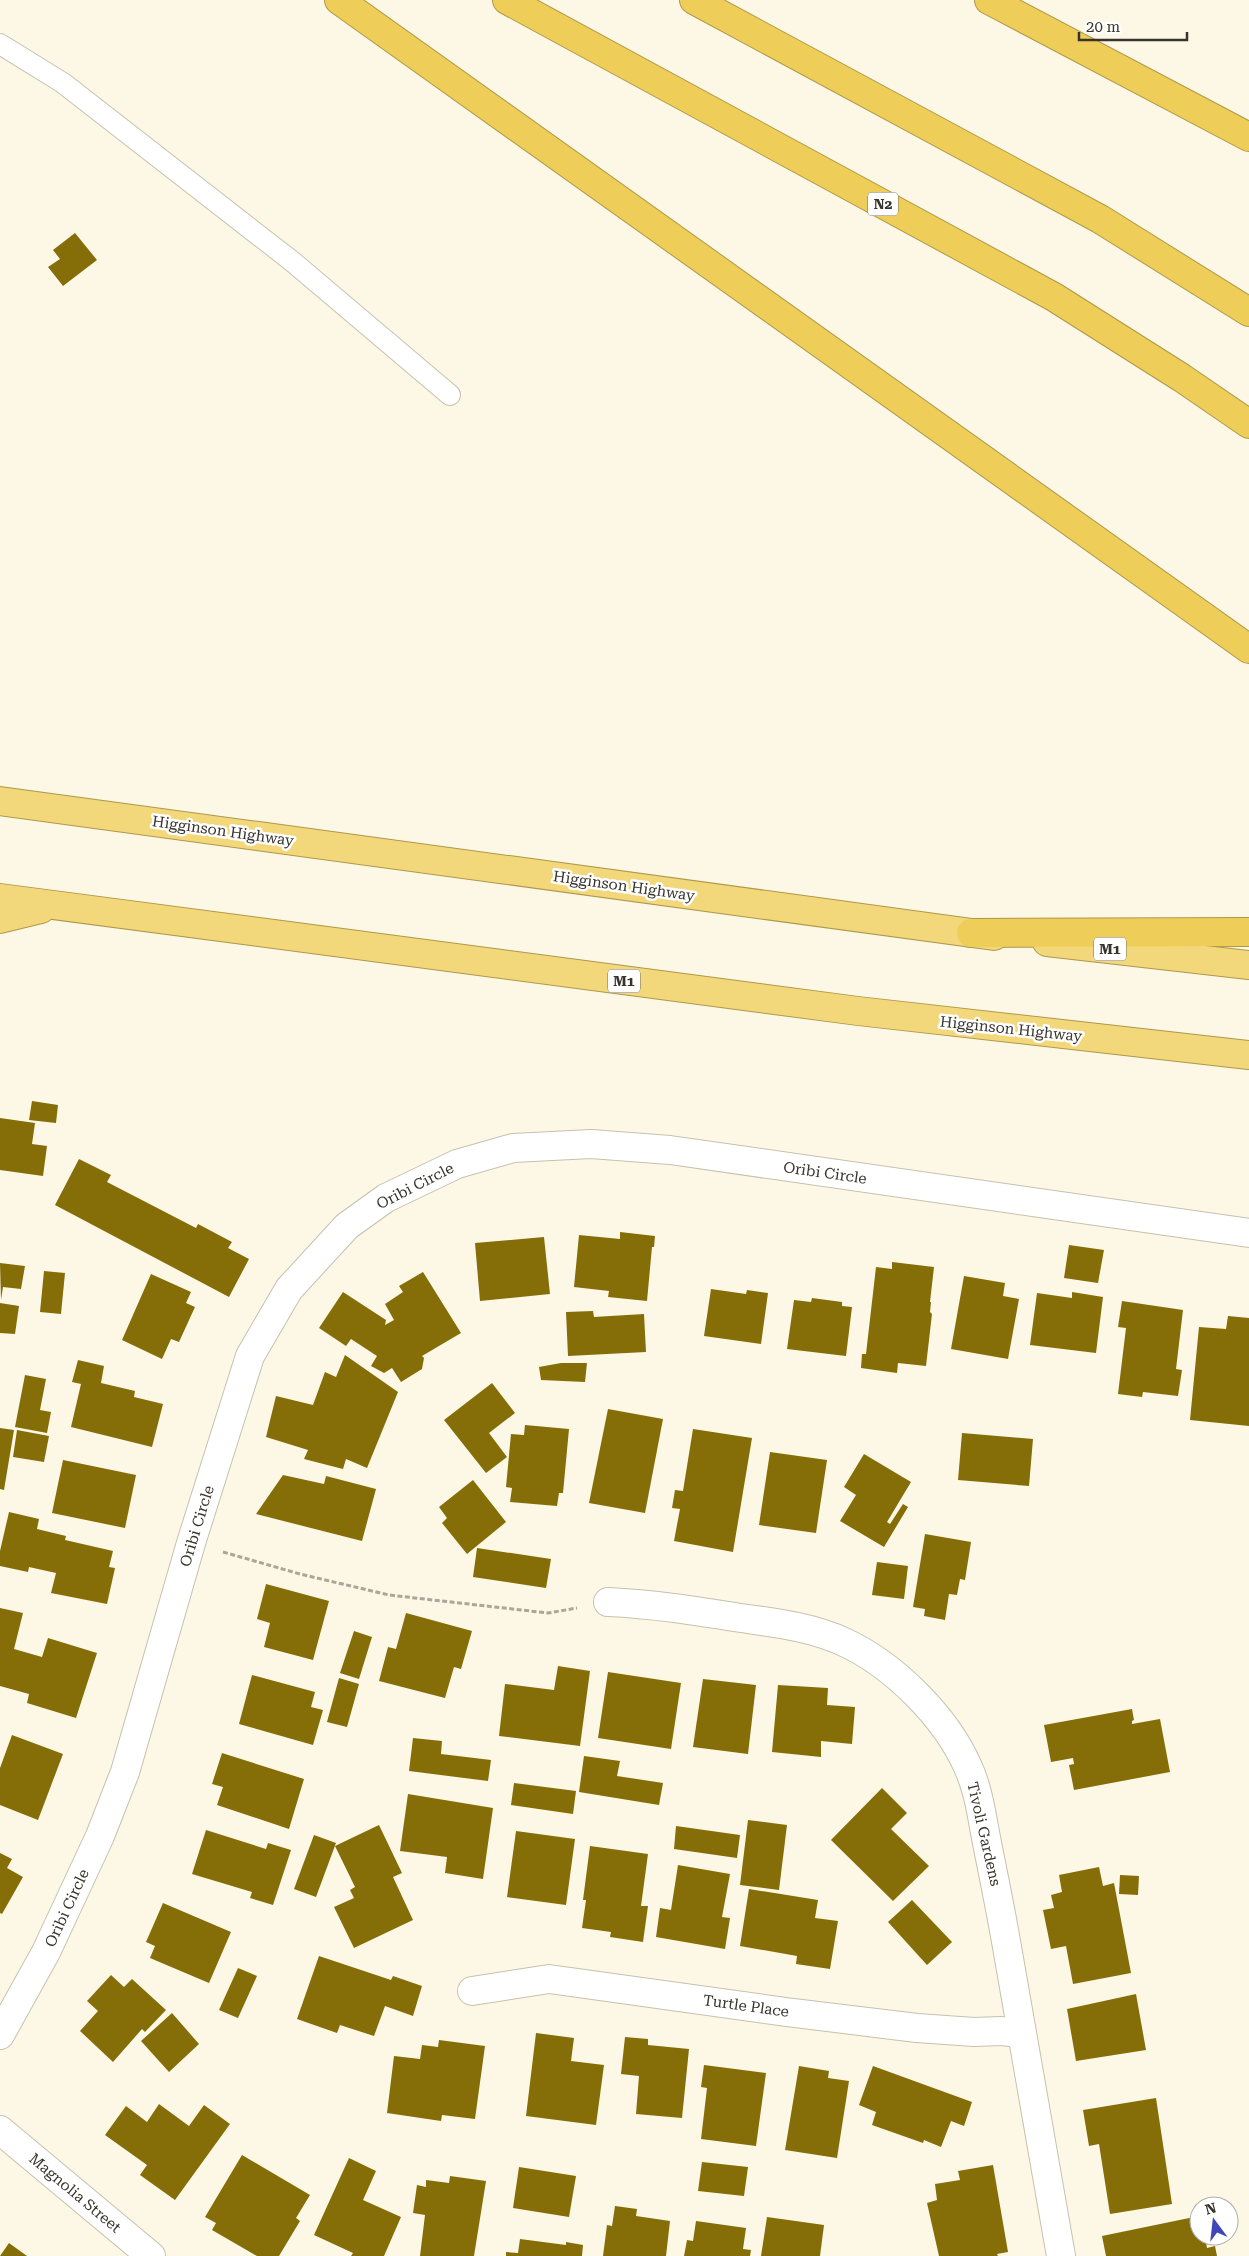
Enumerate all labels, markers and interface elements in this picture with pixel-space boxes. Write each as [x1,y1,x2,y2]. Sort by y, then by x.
scale bar [1079,10,1186,42]
text: 20 m [1086,18,1121,36]
road number: N2 [868,192,898,215]
street label: Higginson Highway [151,812,295,850]
street label: Higginson Highway [552,867,696,905]
road number: M1 [1094,938,1126,961]
road number: M1 [608,969,640,992]
street label: Higginson Highway [939,1013,1083,1045]
street label: Oribi Circle [782,1158,868,1188]
street label: Oribi Circle [373,1159,457,1213]
street label: Oribi Circle [176,1483,218,1569]
street label: Tivoli Gardens [963,1780,1005,1888]
street label: Oribi Circle [41,1866,93,1950]
street label: Turtle Place [702,1991,790,2021]
street label: Magnolia Street [26,2149,125,2237]
north arrow [1189,2196,1239,2246]
text: N [1203,2199,1218,2218]

